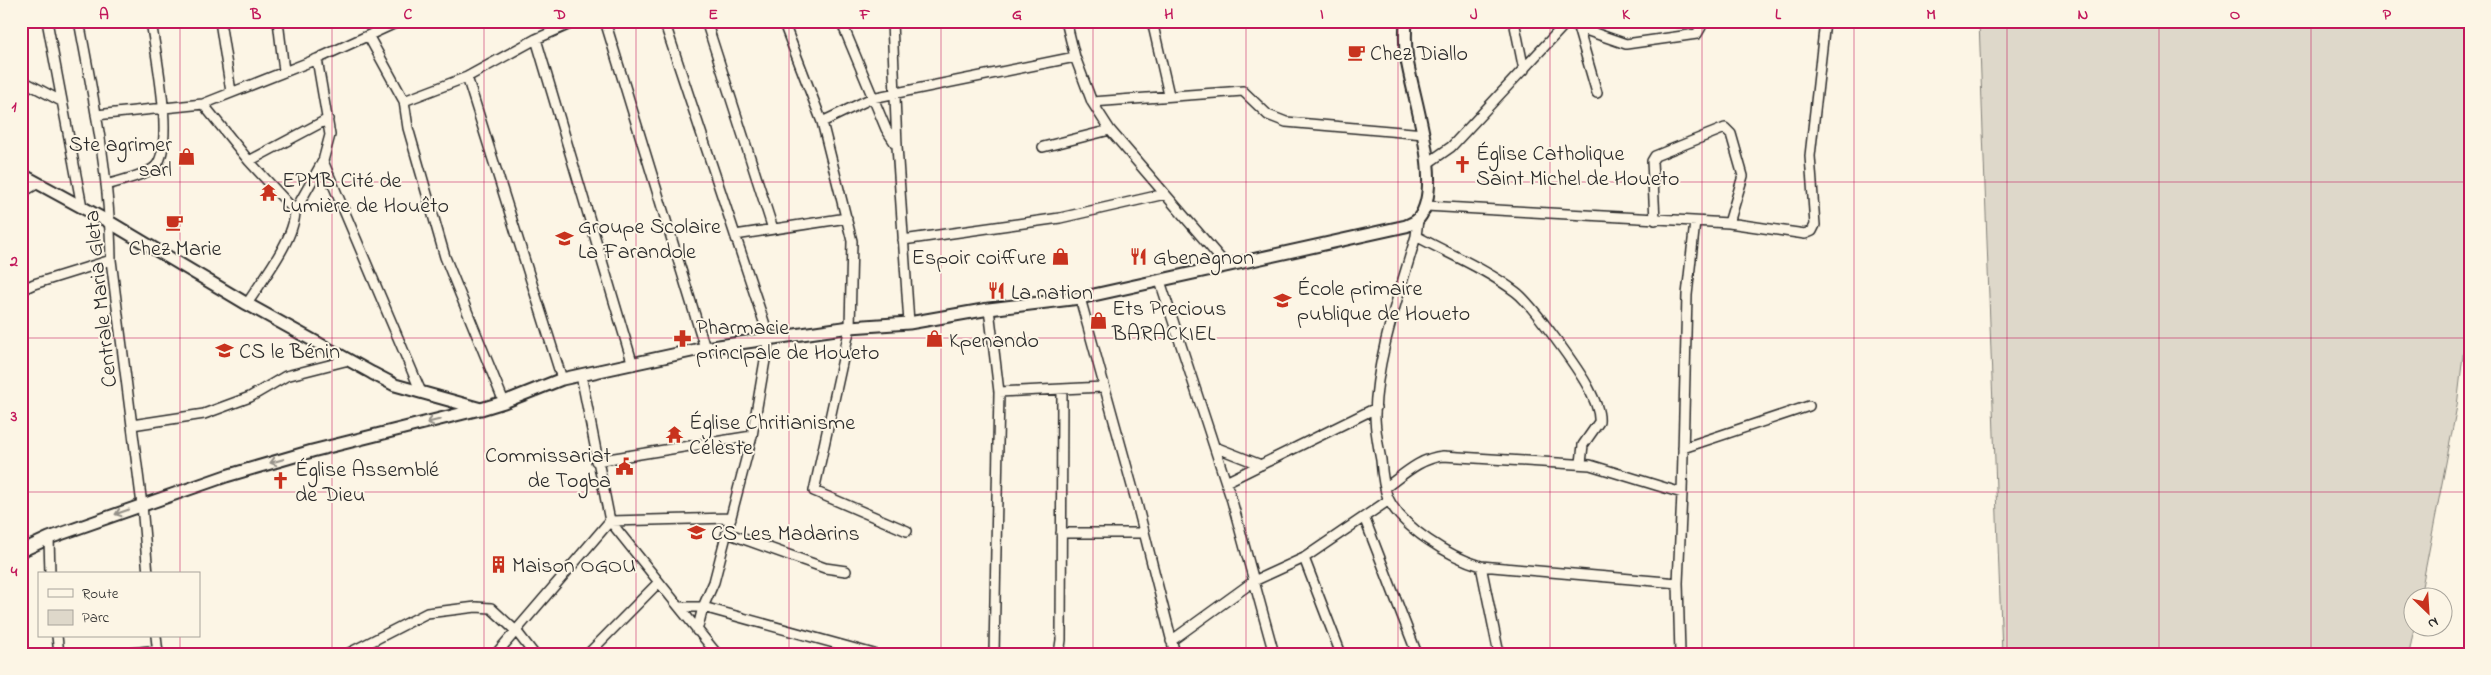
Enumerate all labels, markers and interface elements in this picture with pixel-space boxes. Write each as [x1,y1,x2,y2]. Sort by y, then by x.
text: A [99,3,109,27]
text: B [250,3,262,27]
text: C [404,3,413,27]
text: D [553,3,566,27]
text: E [708,3,718,27]
text: F [859,3,871,27]
text: G [1012,3,1022,27]
text: H [1164,3,1174,27]
text: I [1320,3,1324,27]
text: J [1470,3,1478,27]
text: K [1622,3,1631,27]
text: L [1775,3,1782,27]
text: M [1926,3,1936,27]
text: N [2078,3,2089,27]
text: O [2230,3,2241,27]
text: P [2383,3,2392,27]
place label: Chez Diallo [1370,39,1468,71]
cafe icon: Chez Diallo [1346,42,1366,62]
text: 1 [11,95,17,119]
place label: Ste agrimer sarl [69,130,172,187]
place label: Église Catholique Saint Michel de Houeto [1476,139,1679,196]
shop icon: Ste agrimer sarl [176,146,196,166]
church icon: Église Catholique Saint Michel de Houeto [1452,155,1472,175]
place label: EPMB Cité de Lumière de Houêto [282,166,449,223]
temple icon: EPMB Cité de Lumière de Houêto [258,182,278,202]
street label: Centrale Maria Gleta [77,209,127,389]
cafe icon: Chez Marie [165,212,185,232]
place label: Groupe Scolaire La Farandole [578,212,721,269]
school or university icon: Groupe Scolaire La Farandole [554,228,574,248]
place label: Chez Marie [129,234,222,266]
place label: Espoir coiffure [912,243,1046,275]
place label: Gbenagnon [1153,243,1254,276]
shop icon: Espoir coiffure [1050,246,1070,266]
restaurant icon: Gbenagnon [1129,246,1149,266]
text: 2 [9,250,18,274]
place label: École primaire publique de Houeto [1297,274,1470,331]
place label: La nation [1011,278,1093,310]
restaurant icon: La nation [987,281,1007,301]
school or university icon: École primaire publique de Houeto [1273,290,1293,310]
place label: Ets Precious BARACKIEL [1111,294,1226,351]
shop icon: Ets Precious BARACKIEL [1088,310,1108,330]
place label: Pharmacie principale de Houeto [696,313,879,370]
place label: Kpenando [949,326,1039,358]
pharmacy icon: Pharmacie principale de Houeto [672,329,692,349]
shop icon: Kpenando [925,329,945,349]
place label: CS le Bénin [239,337,340,369]
school or university icon: CS le Bénin [215,340,235,360]
text: 3 [10,405,18,429]
place label: Église Chritianisme Célèste [689,408,855,465]
one-way arrow [426,416,442,426]
temple icon: Église Chritianisme Célèste [665,424,685,444]
place label: Commissariat de Togba [485,441,612,499]
place label: Église Assemblé de Dieu [295,455,439,512]
one-way arrow [269,457,285,467]
public building icon: Commissariat de Togba [615,457,635,477]
church icon: Église Assemblé de Dieu [271,471,291,491]
one-way arrow [115,508,131,517]
place label: CS Les Madarins [711,519,860,551]
school or university icon: CS Les Madarins [687,522,707,542]
place label: Maison OGOU [512,551,636,583]
building icon: Maison OGOU [488,554,508,574]
text: 4 [10,560,18,584]
legend [38,572,200,638]
text: Route [82,583,119,605]
north arrow [2404,588,2454,638]
text: Parc [82,607,110,629]
text: N [2424,611,2442,634]

